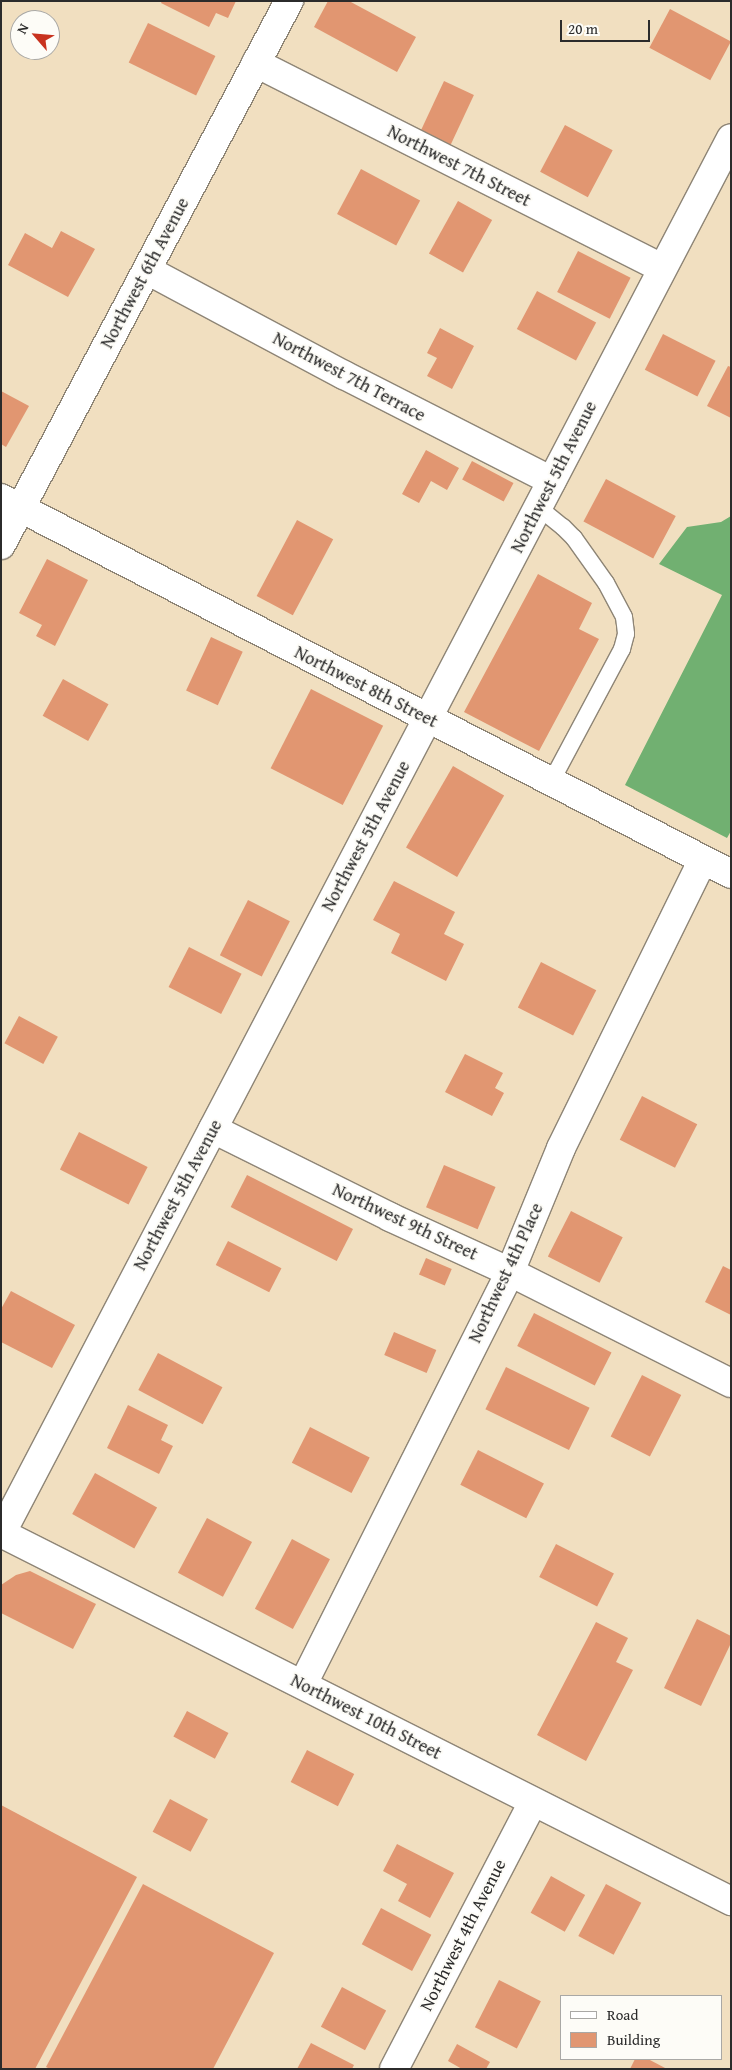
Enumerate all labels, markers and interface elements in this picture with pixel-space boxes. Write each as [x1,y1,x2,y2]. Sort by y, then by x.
north arrow [10,10,60,60]
scale bar [562,10,652,42]
text: 20 m [568,18,598,39]
text: N [11,20,34,37]
street label: Northwest 7th Street [384,121,534,211]
street label: Northwest 6th Avenue [96,194,194,352]
street label: Northwest 7th Terrace [269,328,429,426]
street label: Northwest 5th Avenue [506,397,602,557]
street label: Northwest 8th Street [291,642,441,732]
street label: Northwest 5th Avenue [317,757,415,915]
street label: Northwest 5th Avenue [129,1116,227,1274]
street label: Northwest 9th Street [329,1179,481,1265]
street label: Northwest 4th Place [464,1200,548,1346]
street label: Northwest 10th Street [287,1670,445,1764]
street label: Northwest 4th Avenue [415,1855,511,2015]
legend [560,1995,722,2060]
text: Road [607,2004,638,2025]
text: Building [607,2029,660,2050]

